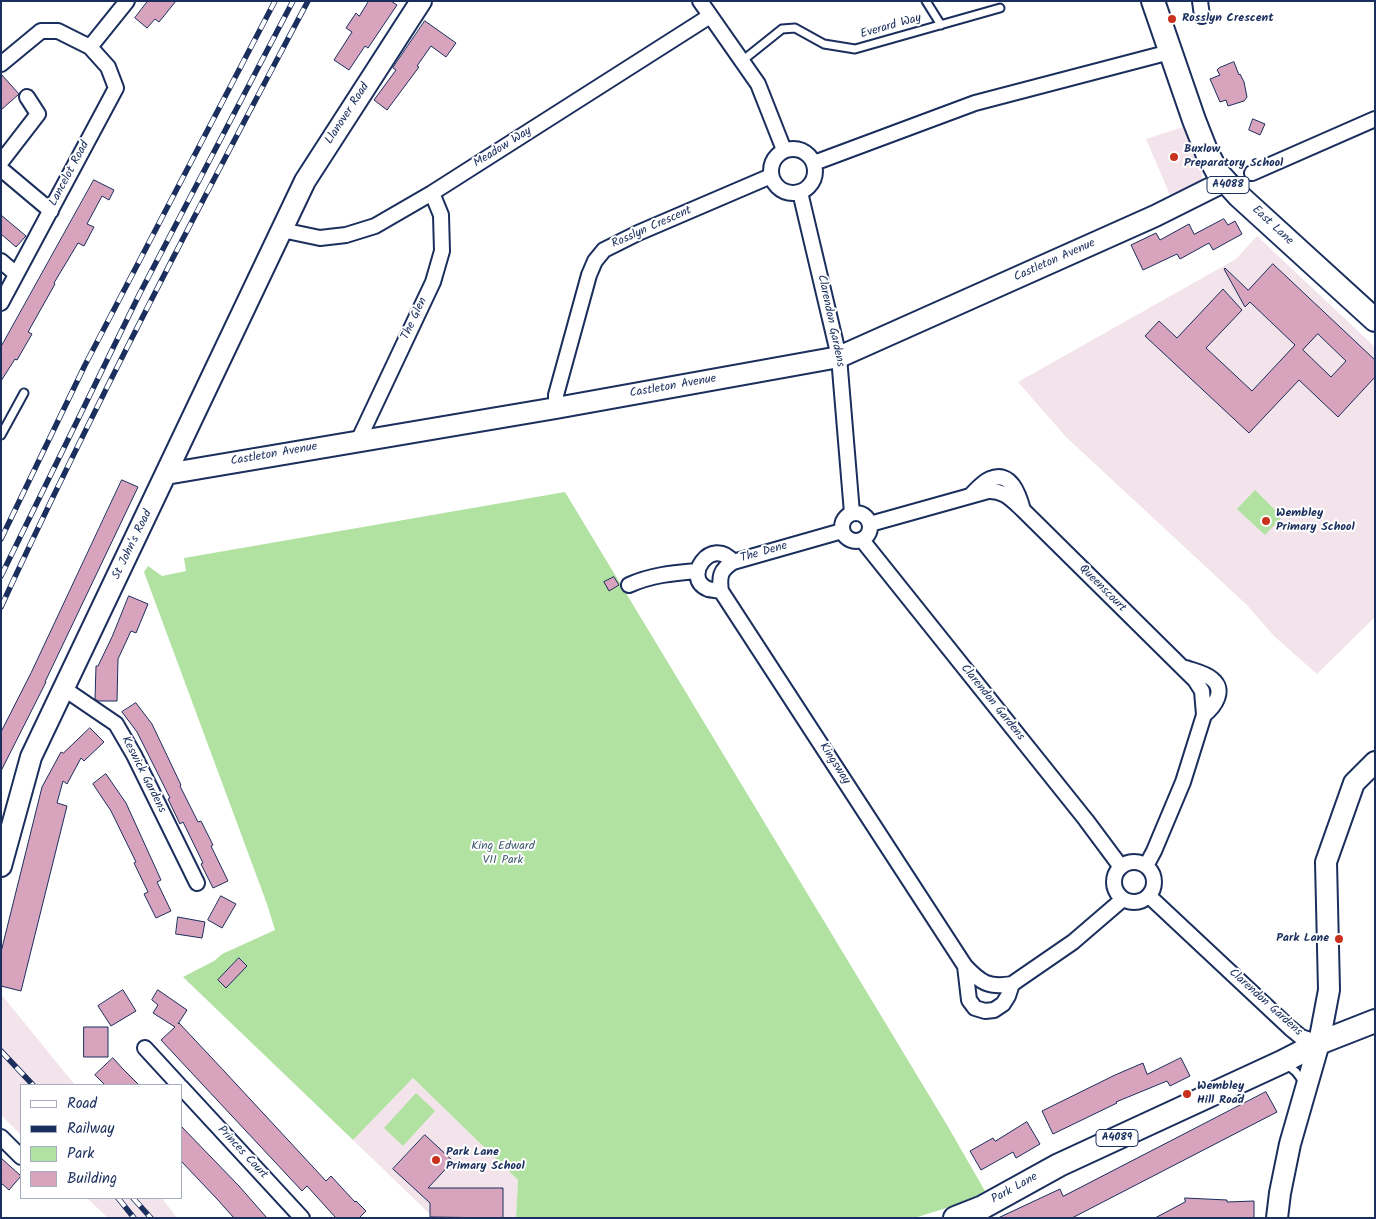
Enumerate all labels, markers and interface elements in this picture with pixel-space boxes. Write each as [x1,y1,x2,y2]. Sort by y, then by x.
street label: Everard Way [859,11,923,43]
place label: Rosslyn Crescent [1182,12,1274,26]
marker: Rosslyn Crescent [1166,13,1178,25]
street label: Llanover Road [323,81,373,147]
street label: Meadow Way [471,125,535,171]
street label: Lancelot Road [47,139,93,209]
place label: Buxlow Preparatory School [1184,143,1283,171]
marker: Buxlow Preparatory School [1168,151,1180,163]
road number: A4088 [1207,176,1249,194]
street label: East Lane [1248,203,1296,249]
street label: Rosslyn Crescent [610,204,694,252]
street label: Castleton Avenue [1012,237,1098,285]
street label: Clarendon Gardens [813,274,847,368]
street label: The Glen [399,296,431,342]
street label: Castleton Avenue [629,372,717,402]
street label: Castleton Avenue [230,440,318,470]
place label: Wembley Primary School [1276,507,1355,535]
street label: St John's Road [110,508,156,582]
marker: Wembley Primary School [1260,515,1272,527]
street label: The Dene [739,539,789,567]
street label: Queenscourt [1075,562,1129,616]
street label: Clarendon Gardens [957,662,1027,744]
street label: Keswick Gardens [117,734,169,816]
street label: Kingsway [815,741,853,787]
park label: King Edward VII Park [471,840,535,868]
place label: Park Lane [1276,932,1329,946]
marker: Park Lane [1333,933,1345,945]
street label: Clarendon Gardens [1225,966,1305,1040]
place label: Wembley Hill Road [1197,1080,1244,1108]
legend [20,1084,182,1199]
marker: Wembley Hill Road [1181,1088,1193,1100]
text: Road [67,1092,97,1116]
text: Railway [67,1117,114,1141]
street label: Princes Court [214,1123,270,1183]
road number: A4089 [1096,1130,1138,1146]
text: Park [67,1142,94,1166]
place label: Park Lane Primary School [446,1146,525,1174]
marker: Park Lane Primary School [430,1154,442,1166]
text: Building [67,1167,117,1191]
street label: Park Lane [989,1170,1041,1208]

